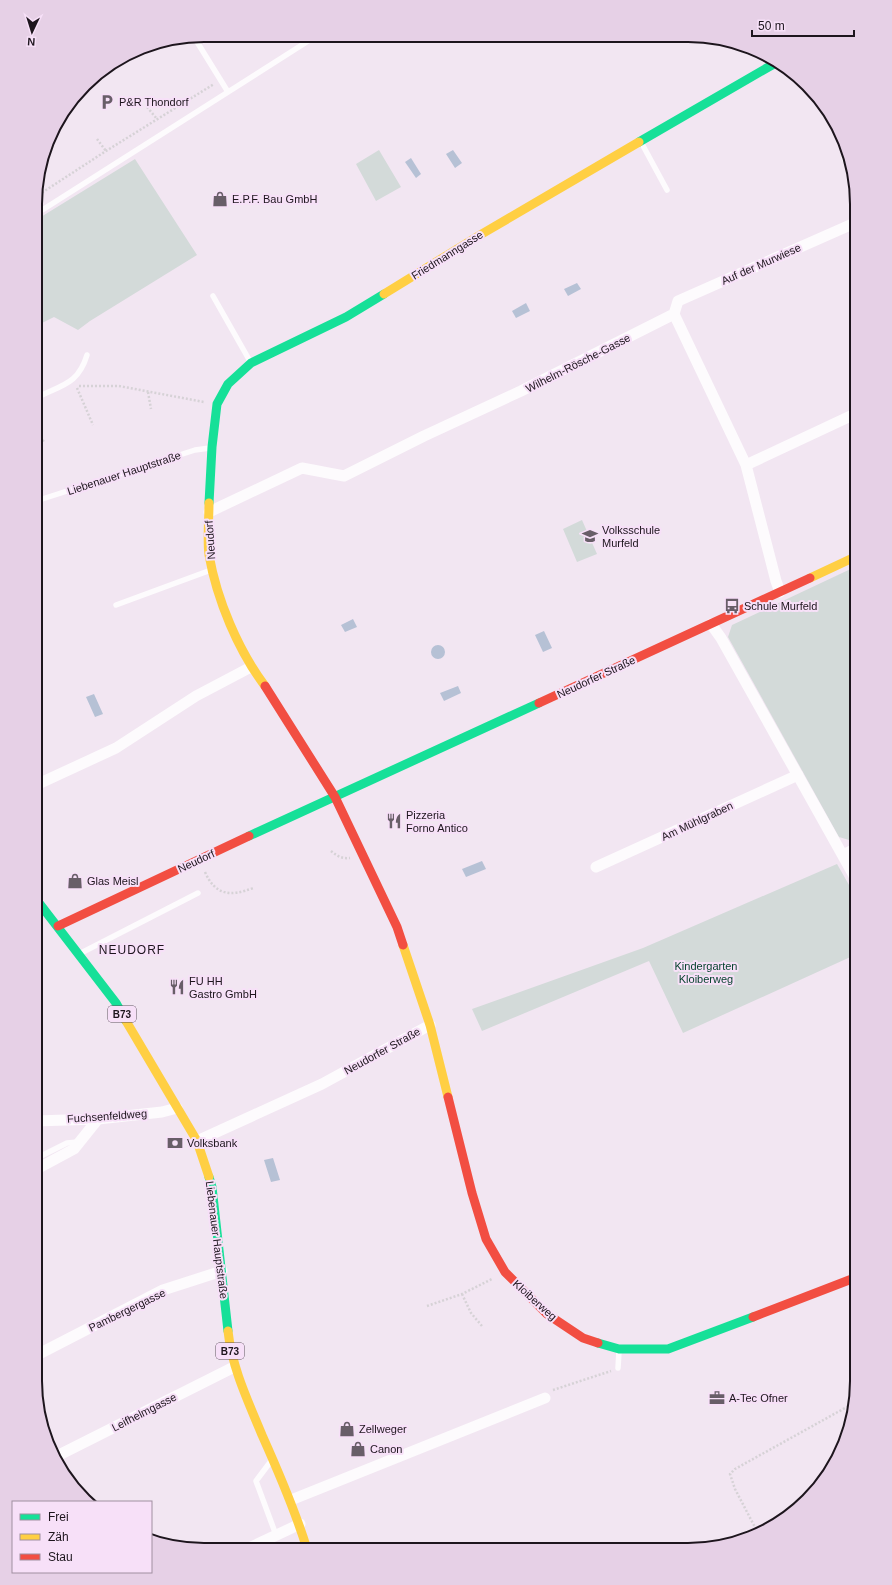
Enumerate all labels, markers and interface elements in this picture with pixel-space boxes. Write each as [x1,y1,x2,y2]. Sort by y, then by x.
north arrow [12,12,52,52]
scale bar [752,12,854,38]
text: 50 m [758,19,785,33]
text: N [27,36,36,48]
parking icon: P&R Thondorf [98,93,116,111]
place label: P&R Thondorf [119,96,189,108]
shop icon: E.P.F. Bau GmbH [211,190,229,208]
place label: E.P.F. Bau GmbH [232,193,317,205]
street label: Friedmanngasse [409,228,485,282]
street label: Auf der Murwiese [719,241,803,287]
street label: Wilhelm-Rösche-Gasse [524,331,632,395]
street label: Liebenauer Hauptstraße [66,449,182,497]
street label: Neudorf [203,519,217,560]
place label: Volksschule Murfeld [602,524,660,549]
school or university icon: Volksschule Murfeld [581,527,599,545]
bus stop icon: Schule Murfeld [723,597,741,615]
place label: Schule Murfeld [744,600,817,612]
street label: Neudorfer Straße [555,654,637,700]
street label: Am Mühlgraben [659,799,735,843]
place label: Pizzeria Forno Antico [406,809,468,834]
restaurant icon: Pizzeria Forno Antico [385,812,403,830]
street label: Neudorf [176,847,217,875]
shop icon: Glas Meisl [66,872,84,890]
place label: Glas Meisl [87,875,138,887]
district label: NEUDORF [99,943,165,957]
park label: Kindergarten Kloiberweg [675,960,738,985]
place label: FU HH Gastro GmbH [189,975,257,1000]
restaurant icon: FU HH Gastro GmbH [168,978,186,996]
road number: B73 [108,1006,136,1022]
street label: Neudorfer Straße [342,1025,422,1077]
street label: Fuchsenfeldweg [67,1107,147,1125]
bank icon: Volksbank [166,1134,184,1152]
place label: Volksbank [187,1137,238,1149]
street label: Liebenauer Hauptstraße [204,1180,230,1300]
street label: Kloiberweg [511,1277,559,1323]
street label: Pambergergasse [87,1286,167,1334]
road number: B73 [216,1343,244,1359]
office icon: A-Tec Ofner [708,1389,726,1407]
street label: Leifhelmgasse [110,1391,178,1433]
place label: A-Tec Ofner [729,1392,788,1404]
shop icon: Zellweger [338,1420,356,1438]
place label: Zellweger [359,1423,407,1435]
shop icon: Canon [349,1440,367,1458]
place label: Canon [370,1443,402,1455]
legend [12,1501,152,1573]
text: Frei [48,1510,69,1524]
text: Zäh [48,1530,69,1544]
text: Stau [48,1550,73,1564]

